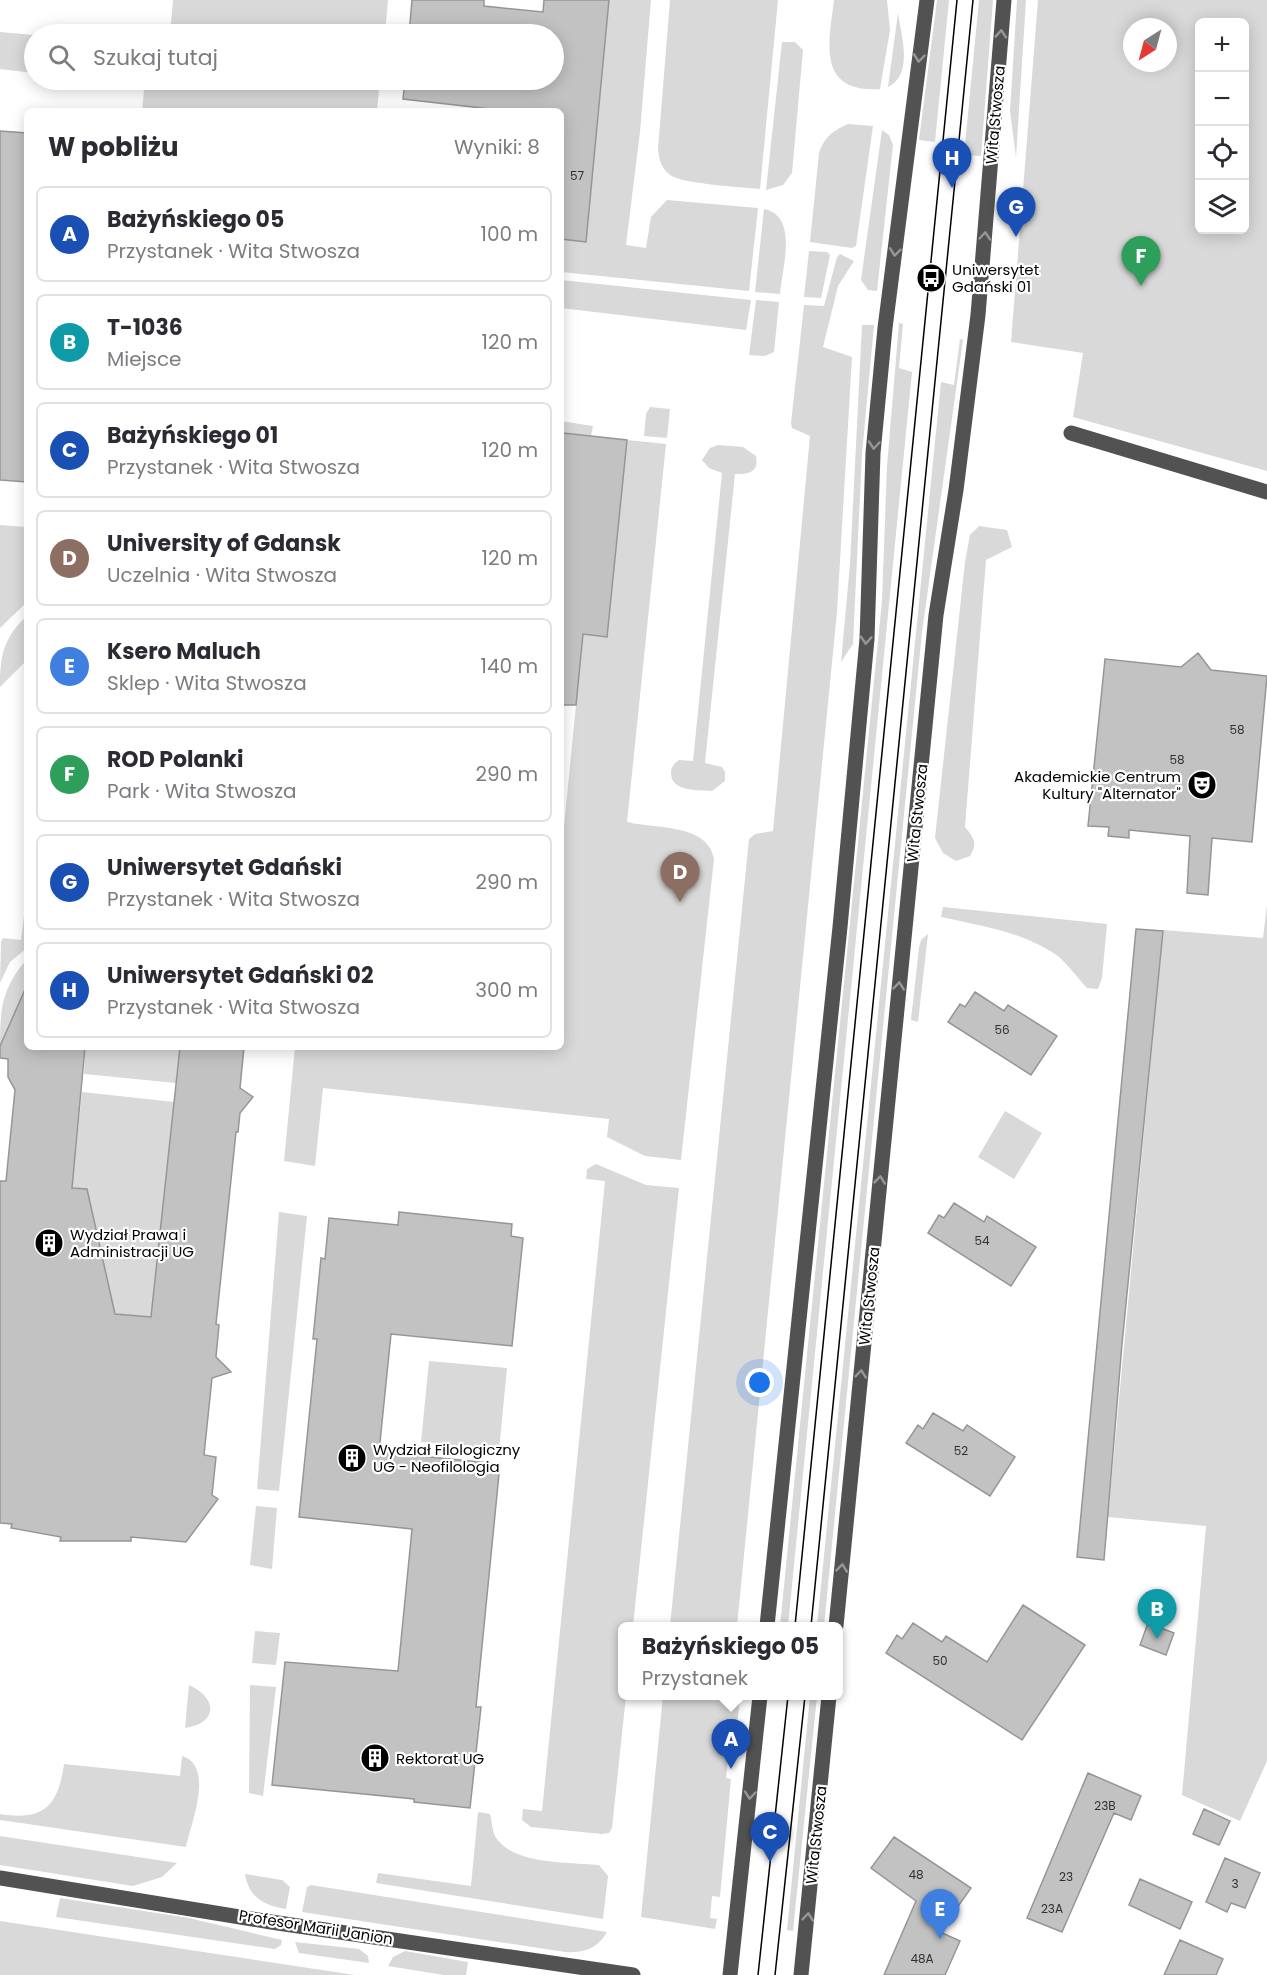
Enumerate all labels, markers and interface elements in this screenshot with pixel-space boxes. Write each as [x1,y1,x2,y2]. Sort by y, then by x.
north arrow [1123,18,1177,72]
map controls [1195,18,1249,234]
button: + [1195,18,1249,72]
search box [24,24,564,90]
one-way arrow [994,29,1007,38]
icon: search [45,41,78,74]
text: Szukaj tutaj [93,42,218,73]
one-way arrow [913,53,926,63]
street label: Wita Stwosza [980,65,1010,165]
button: − [1195,72,1249,126]
button: locate [1195,126,1249,180]
text: W pobliżu [48,129,179,165]
text: Wyniki: 8 [454,133,540,161]
pin: H [932,138,972,188]
house number: 57 [570,167,584,184]
button: layers [1195,180,1249,234]
pin: G [996,188,1036,237]
text: Bażyńskiego 05 [107,204,284,235]
text: A [62,220,77,248]
text: 100 m [481,220,538,248]
one-way arrow [978,232,991,241]
pin: F [1122,236,1160,286]
text: Przystanek · Wita Stwosza [107,237,360,265]
one-way arrow [889,247,902,256]
place label: Uniwersytet Gdański 01 [952,259,1039,297]
bus stop icon: Uniwersytet Gdański 01 [915,262,947,294]
text: T-1036 [107,312,183,343]
text: B [63,328,76,356]
text: 120 m [482,328,538,356]
text: Miejsce [107,345,181,373]
text: Bażyńskiego 01 [107,420,278,451]
text: C [62,436,77,464]
text: 120 m [482,436,538,464]
one-way arrow [868,441,881,450]
text: Przystanek · Wita Stwosza [107,453,360,481]
text: University of Gdansk [107,528,341,559]
text: D [62,544,77,572]
text: 120 m [482,544,538,572]
text: Uczelnia · Wita Stwosza [107,561,337,589]
text: Ksero Maluch [107,636,261,667]
one-way arrow [860,636,873,645]
text: E [64,652,75,680]
text: 140 m [481,652,538,680]
text: Sklep · Wita Stwosza [107,669,307,697]
house number: 58 [1229,721,1245,738]
text: ROD Polanki [107,744,243,775]
house number: 58 [1169,751,1185,768]
text: F [64,760,75,788]
text: 290 m [475,760,538,788]
street label: Wita Stwosza [901,763,933,863]
place label: Akademickie Centrum Kultury "Alternator" [1014,766,1181,804]
theatre icon: Akademickie Centrum Kultury "Alternator" [1186,769,1218,801]
text: Park · Wita Stwosza [107,777,297,805]
text: Uniwersytet Gdański [107,852,342,883]
pin: D [660,852,700,902]
text: G [62,868,77,896]
text: 290 m [475,868,538,896]
text: Przystanek · Wita Stwosza [107,885,360,913]
text: Uniwersytet Gdański 02 [107,960,374,991]
text: H [62,976,77,1004]
text: 300 m [475,976,538,1004]
one-way arrow [892,982,905,991]
text: Przystanek · Wita Stwosza [107,993,360,1021]
house number: 56 [994,1021,1010,1038]
one-way arrow [873,1176,886,1185]
place label: Wydział Prawa i Administracji UG [70,1224,194,1262]
building icon: Wydział Prawa i Administracji UG [33,1227,65,1259]
house number: 54 [974,1232,990,1249]
street label: Wita Stwosza [853,1246,885,1346]
your location [745,1368,774,1397]
one-way arrow [854,1370,867,1379]
place label: Wydział Filologiczny UG - Neofilologia [373,1439,521,1477]
building icon: Wydział Filologiczny UG - Neofilologia [336,1442,368,1474]
house number: 52 [954,1442,968,1459]
one-way arrow [835,1564,848,1573]
pin: B [1138,1590,1176,1639]
popup [618,1622,843,1700]
text: Bażyńskiego 05 [642,1631,819,1662]
house number: 50 [932,1652,948,1669]
text: Przystanek [642,1664,748,1692]
pin: A [712,1720,750,1769]
building icon: Rektorat UG [359,1742,391,1774]
place label: Rektorat UG [396,1748,485,1769]
street label: Wita Stwosza [800,1785,832,1885]
one-way arrow [743,1791,756,1800]
house number: 23B [1094,1797,1116,1814]
pin: C [750,1812,790,1862]
house number: 48 [908,1866,924,1883]
house number: 23 [1059,1868,1073,1885]
house number: 3 [1231,1875,1239,1892]
pin: E [920,1890,960,1939]
house number: 23A [1041,1900,1063,1917]
street label: Profesor Marii Janion [237,1904,395,1950]
one-way arrow [801,1912,814,1921]
house number: 48A [910,1950,934,1967]

